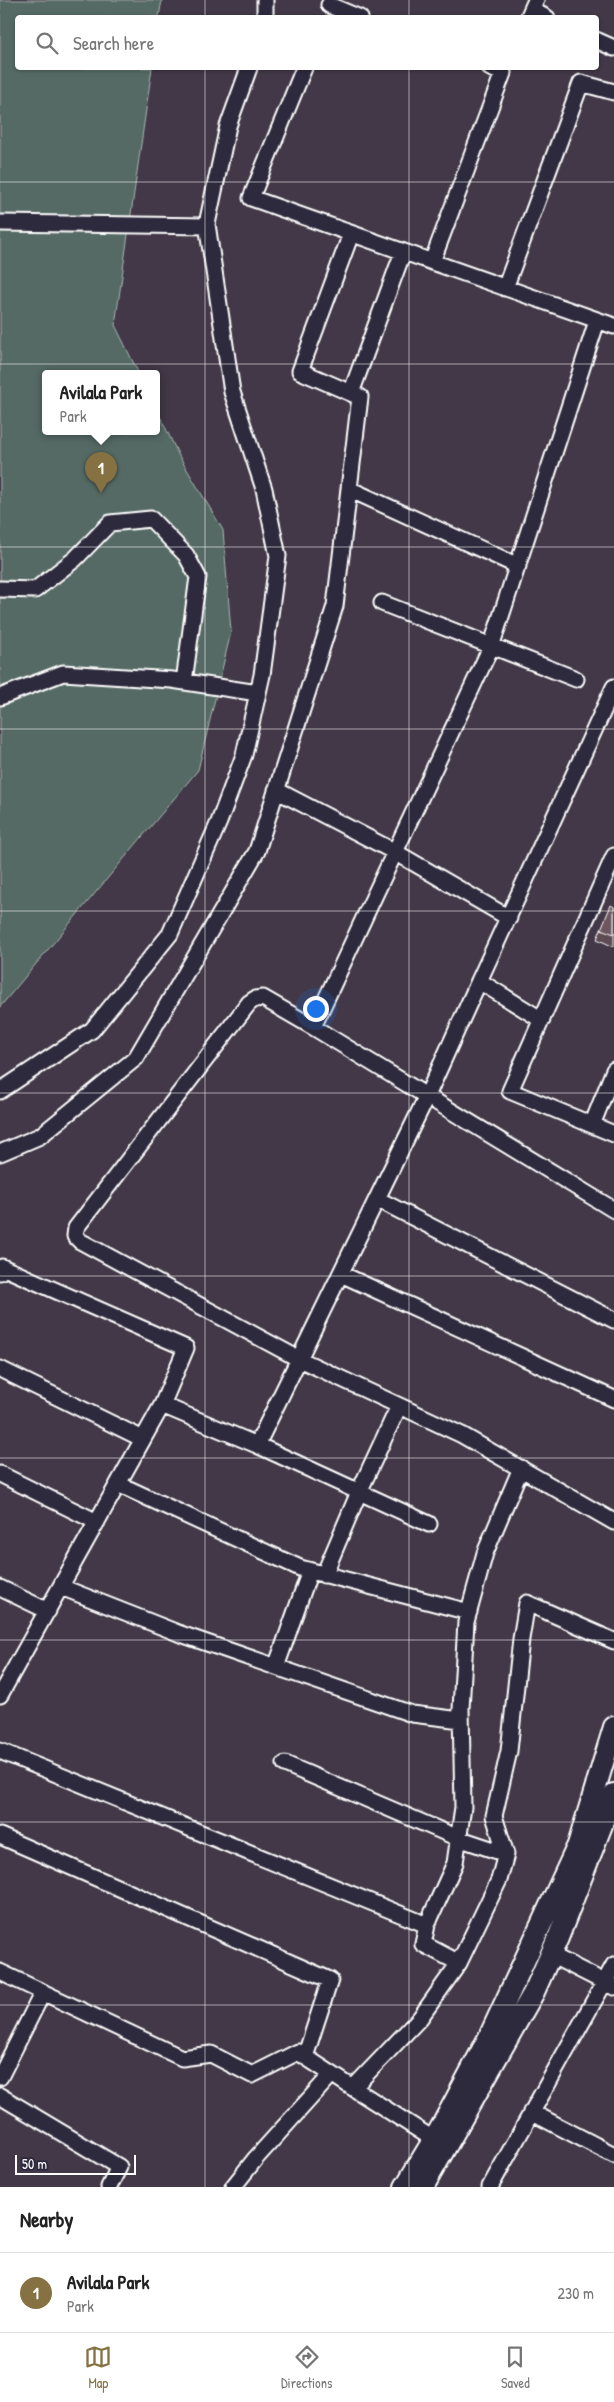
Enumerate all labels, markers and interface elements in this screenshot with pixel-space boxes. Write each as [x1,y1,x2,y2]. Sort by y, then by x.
search box [15,15,599,70]
icon: search [33,29,61,57]
text: Search here [73,30,154,56]
popup [42,370,160,435]
text: Avilala Park [60,379,142,405]
text: Park [60,405,87,427]
pin: 1 [85,452,117,493]
your location [303,996,329,1022]
scale bar [15,2152,136,2175]
text: 50 m [22,2154,47,2173]
text: Nearby [20,2205,73,2234]
text: Avilala Park [67,2269,149,2295]
text: 1 [33,2282,39,2304]
text: 230 m [558,2282,594,2304]
text: Park [67,2295,94,2317]
tab: Map [84,2343,112,2392]
tab: Directions [281,2343,332,2392]
tab: Saved [501,2343,530,2392]

